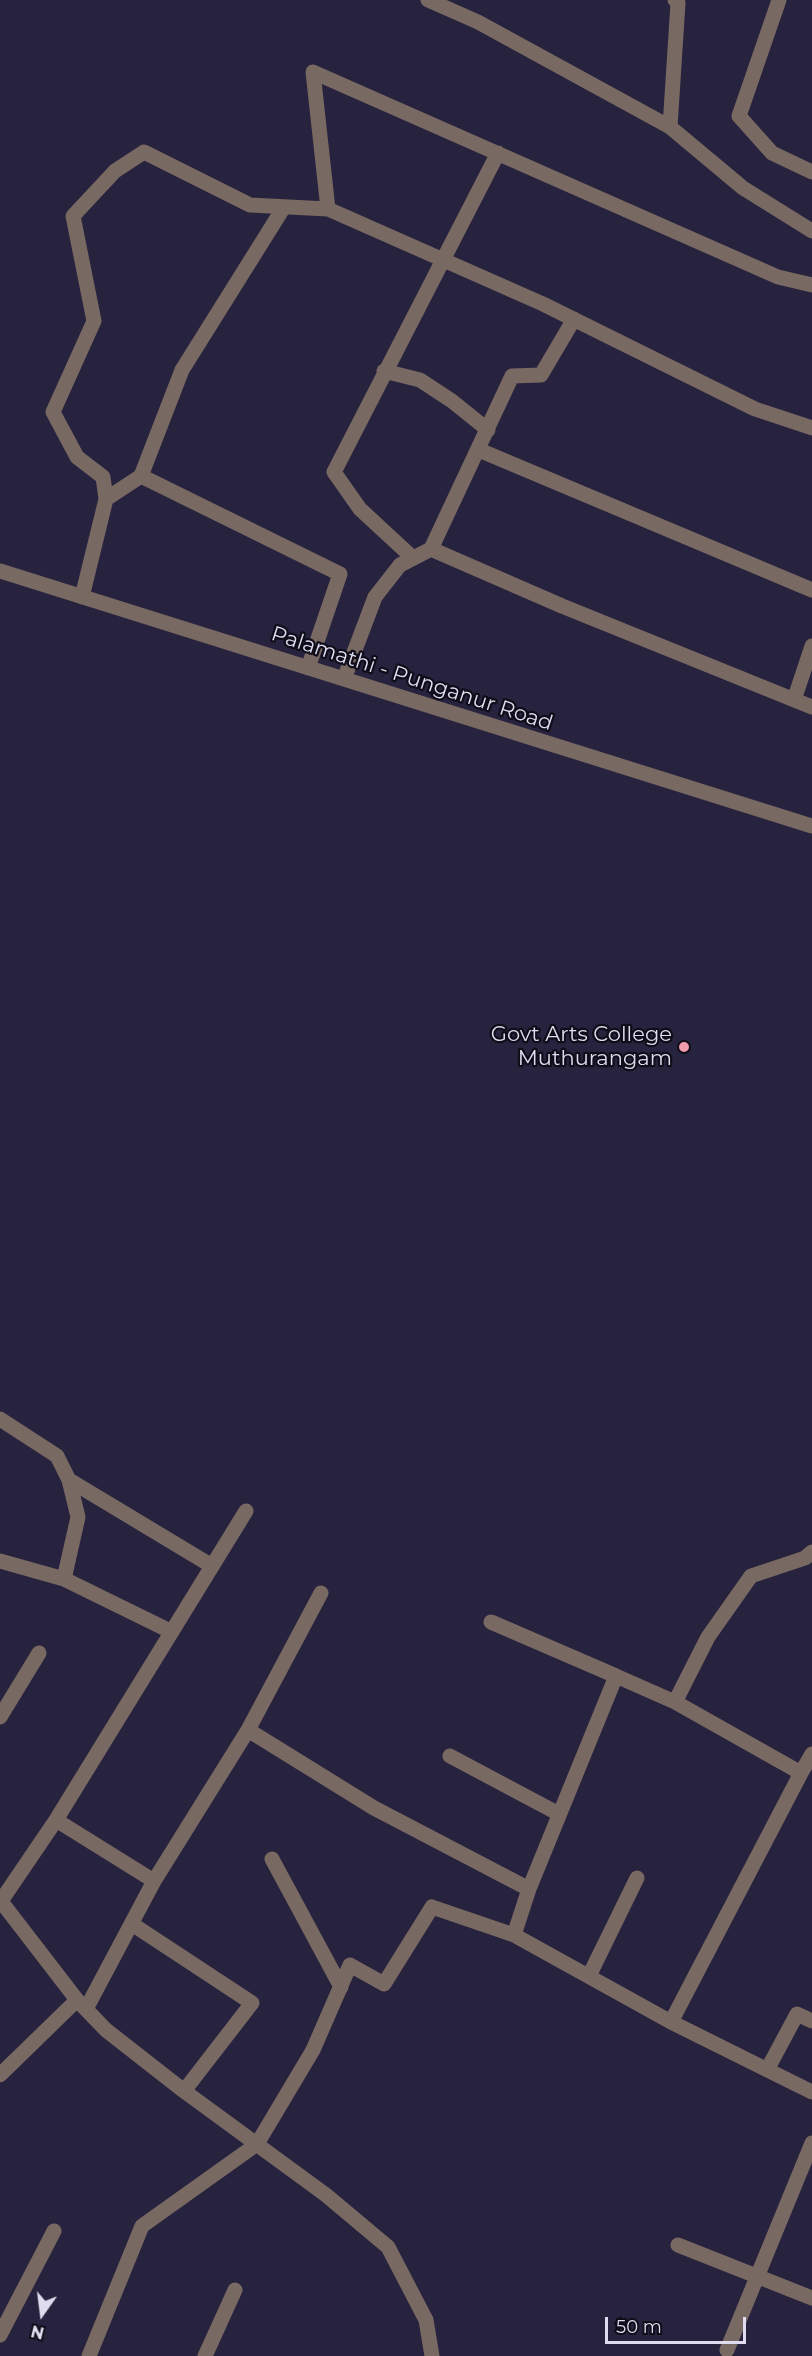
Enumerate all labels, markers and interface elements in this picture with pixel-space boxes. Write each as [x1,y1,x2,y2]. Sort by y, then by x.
street label: Palamathi - Punganur Road [268,622,556,736]
place label: Govt Arts College Muthurangam [491,1022,672,1072]
marker: Govt Arts College Muthurangam [677,1040,691,1054]
north arrow [12,2284,72,2344]
scale bar [608,2305,749,2343]
text: 50 m [616,2316,662,2338]
text: N [29,2321,46,2343]

